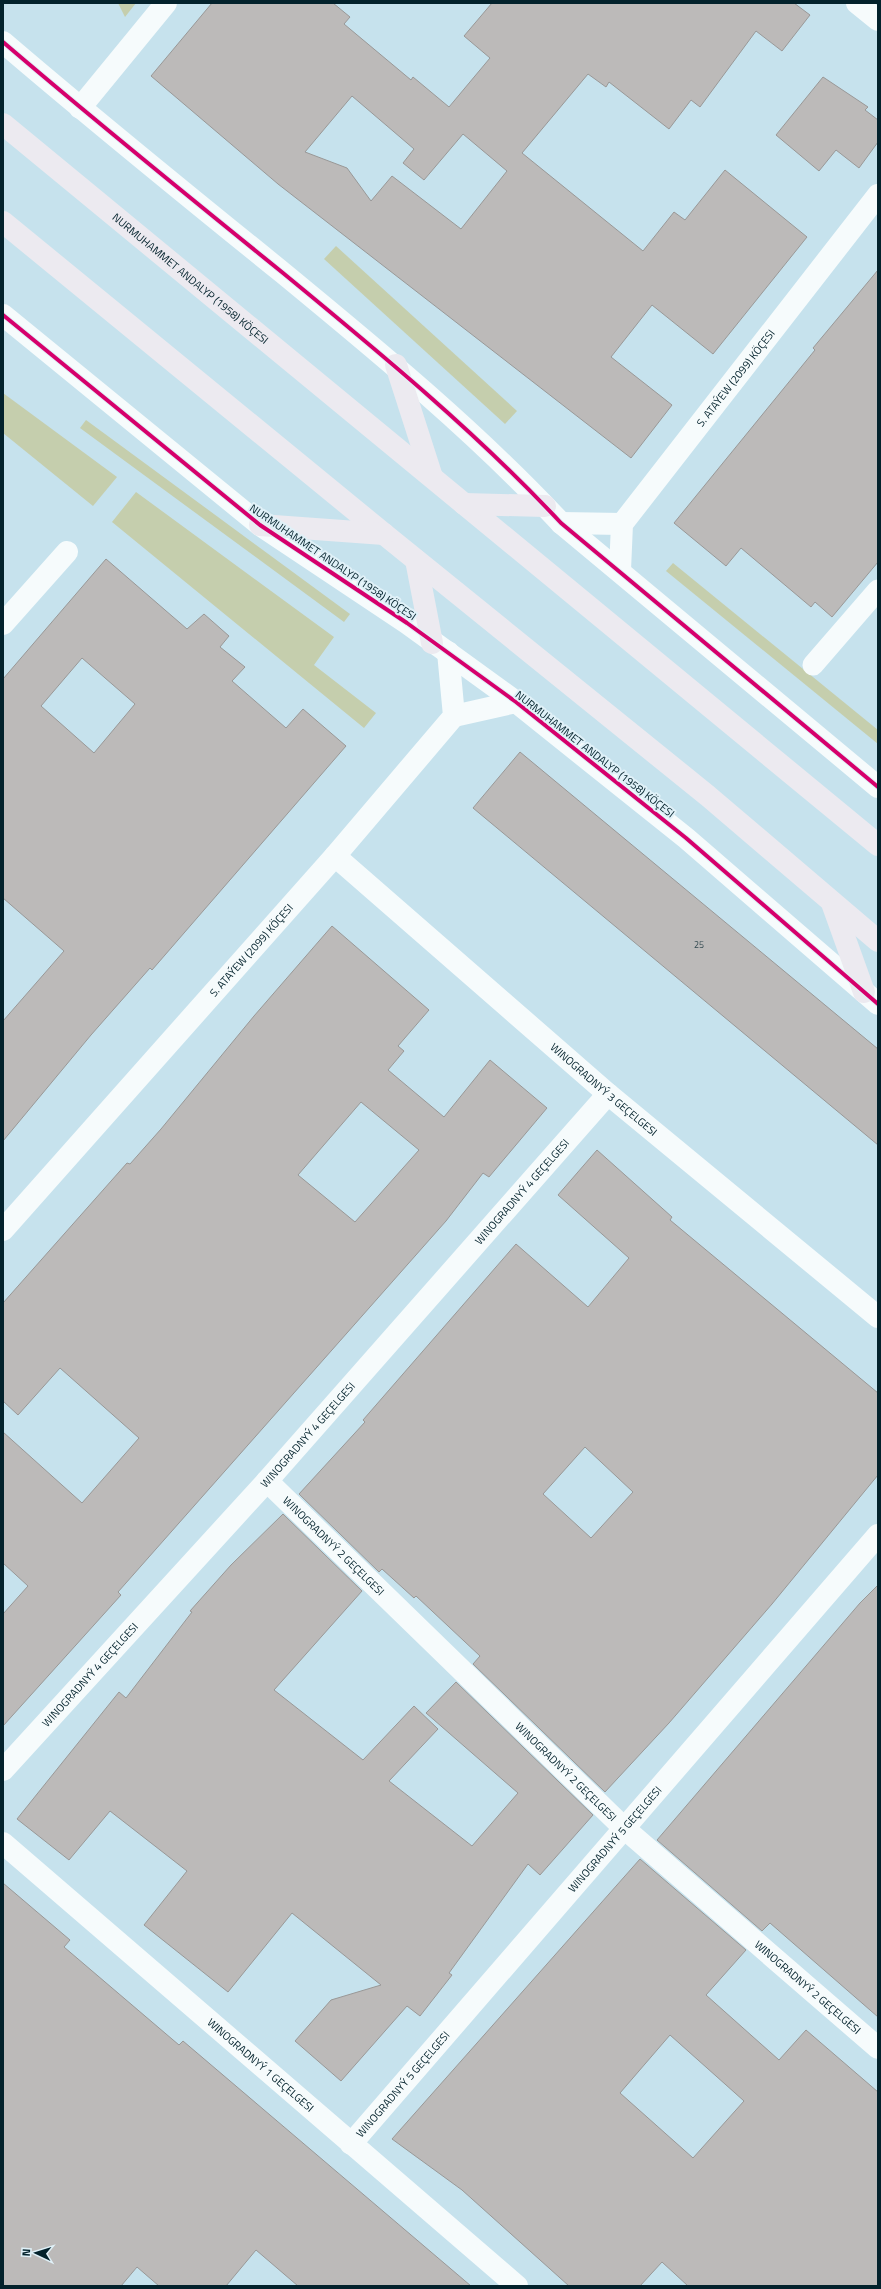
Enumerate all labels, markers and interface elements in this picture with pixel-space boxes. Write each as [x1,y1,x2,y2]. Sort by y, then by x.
street label: NURMUHAMMET ANDALYP (1958) KÖÇESI [109,209,272,348]
street label: S. ATAÝEW (2099) KÖÇESI [693,326,779,430]
street label: NURMUHAMMET ANDALYP (1958) KÖÇESI [246,500,420,624]
street label: NURMUHAMMET ANDALYP (1958) KÖÇESI [512,687,678,821]
street label: S. ATAÝEW (2099) KÖÇESI [206,900,297,1000]
house number: 25 [694,938,704,951]
street label: WINOGRADNYÝ 3 GEÇELGESI [547,1039,661,1140]
street label: WINOGRADNYÝ 4 GEÇELGESI [471,1135,573,1248]
street label: WINOGRADNYÝ 4 GEÇELGESI [257,1378,359,1491]
street label: WINOGRADNYÝ 2 GEÇELGESI [279,1493,388,1599]
street label: WINOGRADNYÝ 4 GEÇELGESI [38,1619,142,1730]
street label: WINOGRADNYÝ 2 GEÇELGESI [512,1718,620,1825]
street label: WINOGRADNYÝ 5 GEÇELGESI [564,1783,665,1896]
street label: WINOGRADNYÝ 2 GEÇELGESI [751,1937,864,2038]
street label: WINOGRADNYÝ 1 GEÇELGESI [204,2014,317,2115]
street label: WINOGRADNYÝ 5 GEÇELGESI [352,2028,453,2141]
north arrow [16,2233,56,2273]
text: N [18,2248,34,2257]

